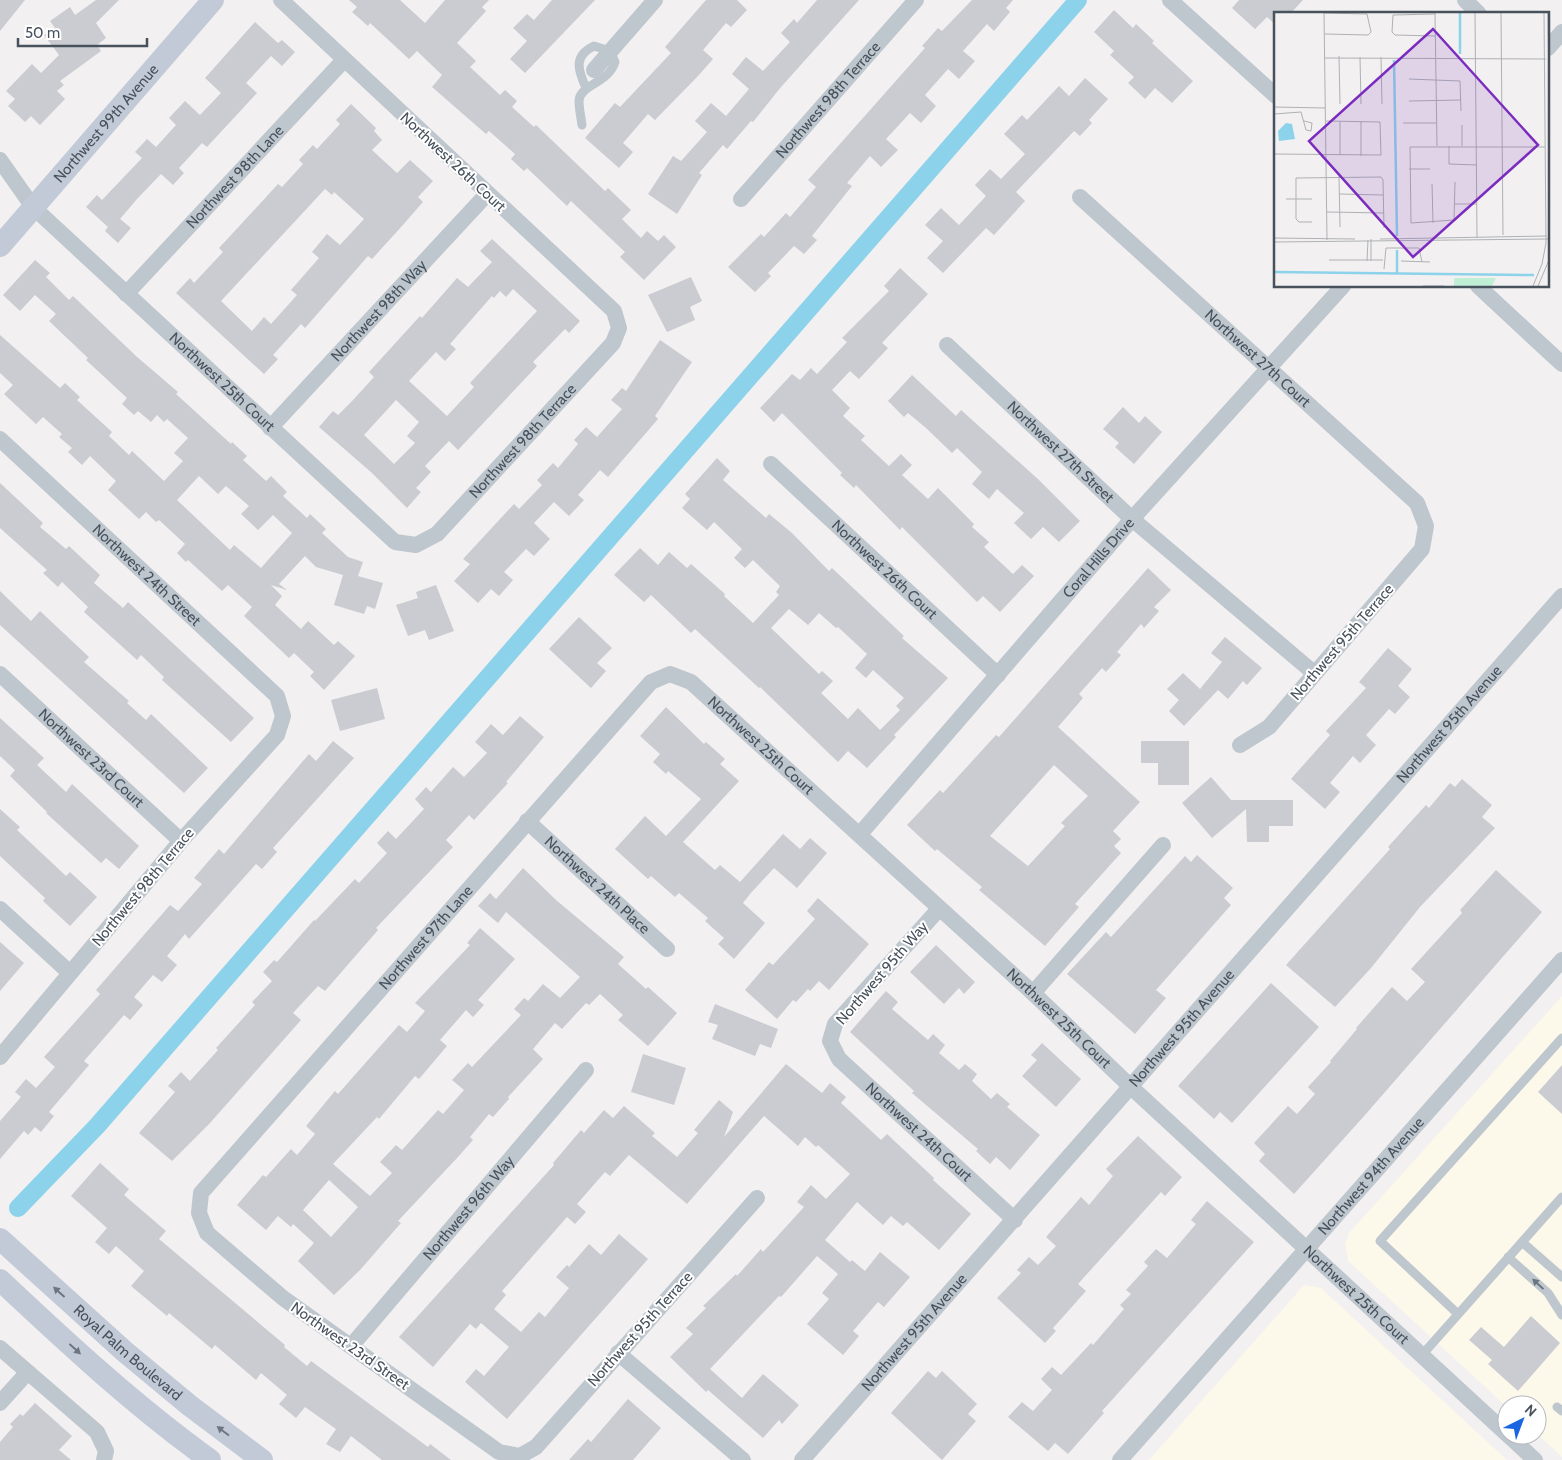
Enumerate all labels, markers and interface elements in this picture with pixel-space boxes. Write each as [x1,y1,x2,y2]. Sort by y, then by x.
inset map [1274,12,1550,288]
scale bar [18,15,146,47]
text: 50 m [25,24,60,42]
street label: Northwest 98th Terrace [772,38,884,162]
street label: Northwest 99th Avenue [50,60,162,186]
street label: Northwest 26th Court [397,109,509,215]
street label: Northwest 98th Lane [183,121,288,232]
street label: Northwest 98th Way [327,256,431,365]
street label: Northwest 27th Court [1201,306,1314,411]
street label: Northwest 25th Court [166,329,278,435]
street label: Northwest 98th Terrace [465,380,580,502]
street label: Northwest 27th Street [1003,397,1118,506]
street label: Coral Hills Drive [1059,514,1138,601]
street label: Northwest 26th Court [828,516,941,623]
street label: Northwest 24th Street [89,520,205,630]
street label: Northwest 95th Terrace [1287,580,1398,704]
street label: Northwest 95th Avenue [1393,662,1506,787]
street label: Northwest 25th Court [704,693,818,798]
street label: Northwest 23rd Court [35,705,148,811]
street label: Northwest 98th Terrace [88,824,198,950]
street label: Northwest 24th Place [541,832,654,938]
street label: Northwest 97th Lane [375,881,477,993]
street label: Northwest 95th Way [832,917,932,1028]
street label: Northwest 25th Court [1003,965,1115,1072]
street label: Northwest 95th Avenue [1125,966,1238,1091]
street label: Northwest 24th Court [862,1079,976,1185]
street label: Northwest 94th Avenue [1314,1113,1428,1239]
street label: Northwest 96th Way [419,1152,518,1264]
street label: Northwest 25th Court [1300,1242,1413,1348]
street label: Northwest 95th Terrace [584,1268,696,1390]
street label: Northwest 95th Avenue [858,1270,971,1395]
one-way arrow [1532,1278,1544,1290]
one-way arrow [53,1286,65,1298]
street label: Northwest 23rd Street [287,1298,413,1394]
street label: Royal Palm Boulevard [70,1301,186,1404]
one-way arrow [68,1343,81,1354]
north arrow [1497,1395,1547,1445]
text: N [1521,1400,1540,1420]
one-way arrow [216,1426,230,1436]

